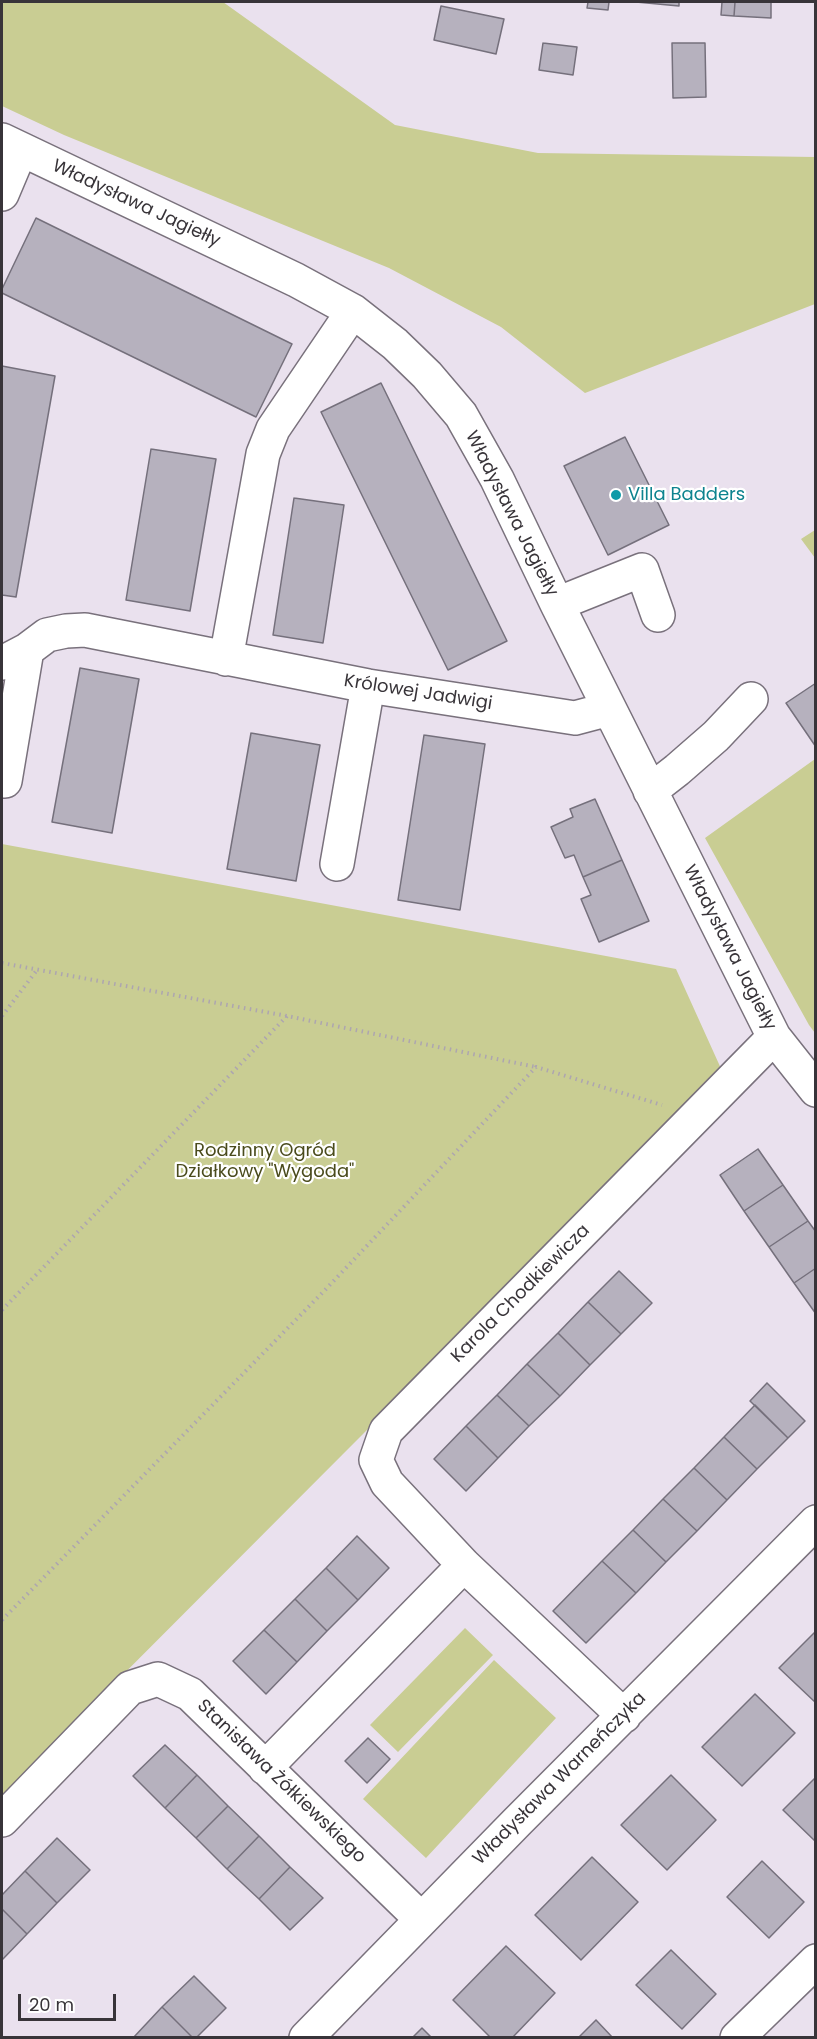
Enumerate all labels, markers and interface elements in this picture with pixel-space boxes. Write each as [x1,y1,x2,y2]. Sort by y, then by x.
street label: Władysława Jagiełły [49,156,223,252]
street label: Władysława Jagiełły [460,428,562,600]
place label: Villa Badders [628,484,745,506]
marker: Villa Badders [609,488,623,502]
street label: Królowej Jadwigi [342,671,494,715]
street label: Władysława Jagiełły [678,862,780,1034]
park label: Rodzinny Ogród Działkowy "Wygoda" [176,1140,354,1182]
street label: Karola Chodkiewicza [447,1220,595,1368]
street label: Władysława Warneńczyka [469,1688,651,1870]
street label: Stanisława Żółkiewskiego [192,1696,370,1868]
scale bar [21,1982,118,2020]
text: 20 m [29,1992,74,2017]

